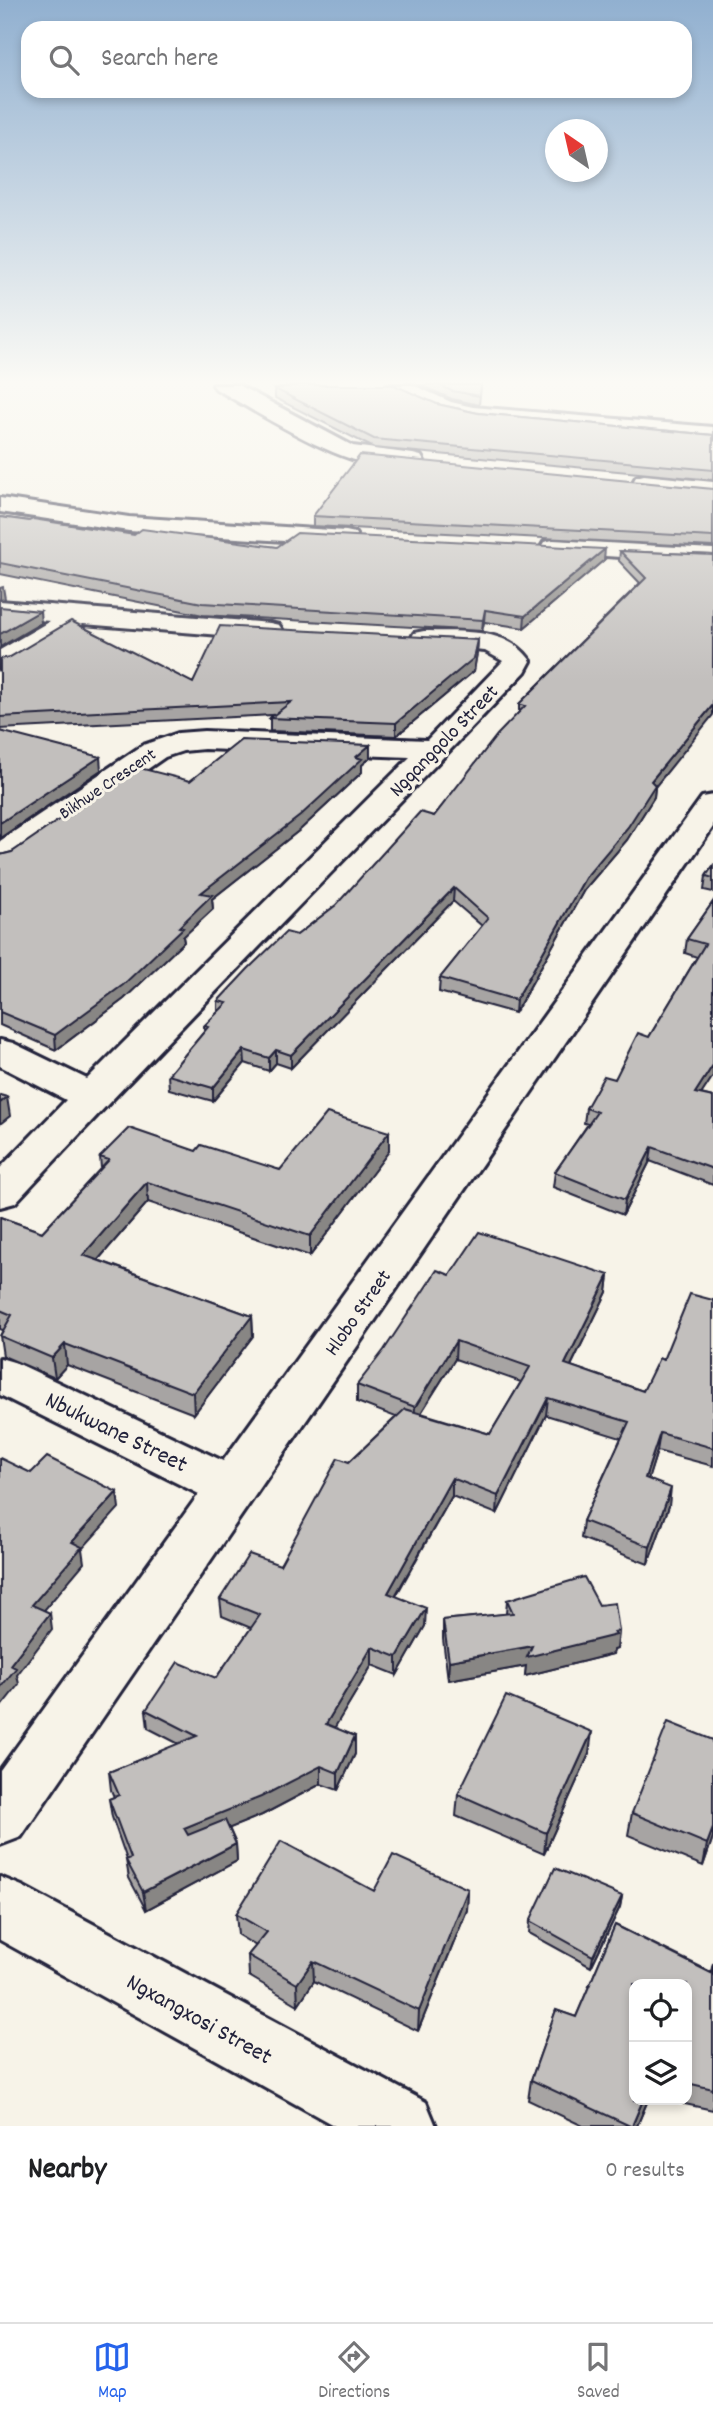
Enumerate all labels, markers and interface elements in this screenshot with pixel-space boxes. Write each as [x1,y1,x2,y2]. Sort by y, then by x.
search box [21,21,692,98]
icon: search [45,41,83,79]
text: Search here [101,41,219,78]
north arrow [545,119,608,182]
street label: Ngqangqolo Street [383,679,507,805]
street label: Bikhwe Crescent [55,743,162,827]
street label: Hlobo Street [319,1264,400,1363]
street label: Nbukwane Street [39,1385,193,1483]
street label: Ngxangxosi Street [119,1966,278,2075]
map controls [629,1979,692,2105]
button: locate [629,1979,692,2042]
button: layers [629,2042,692,2105]
text: Nearby [28,2150,106,2193]
text: 0 results [605,2155,685,2188]
tab: Map [93,2338,131,2407]
tab: Directions [318,2338,390,2407]
tab: Saved [577,2338,620,2407]

